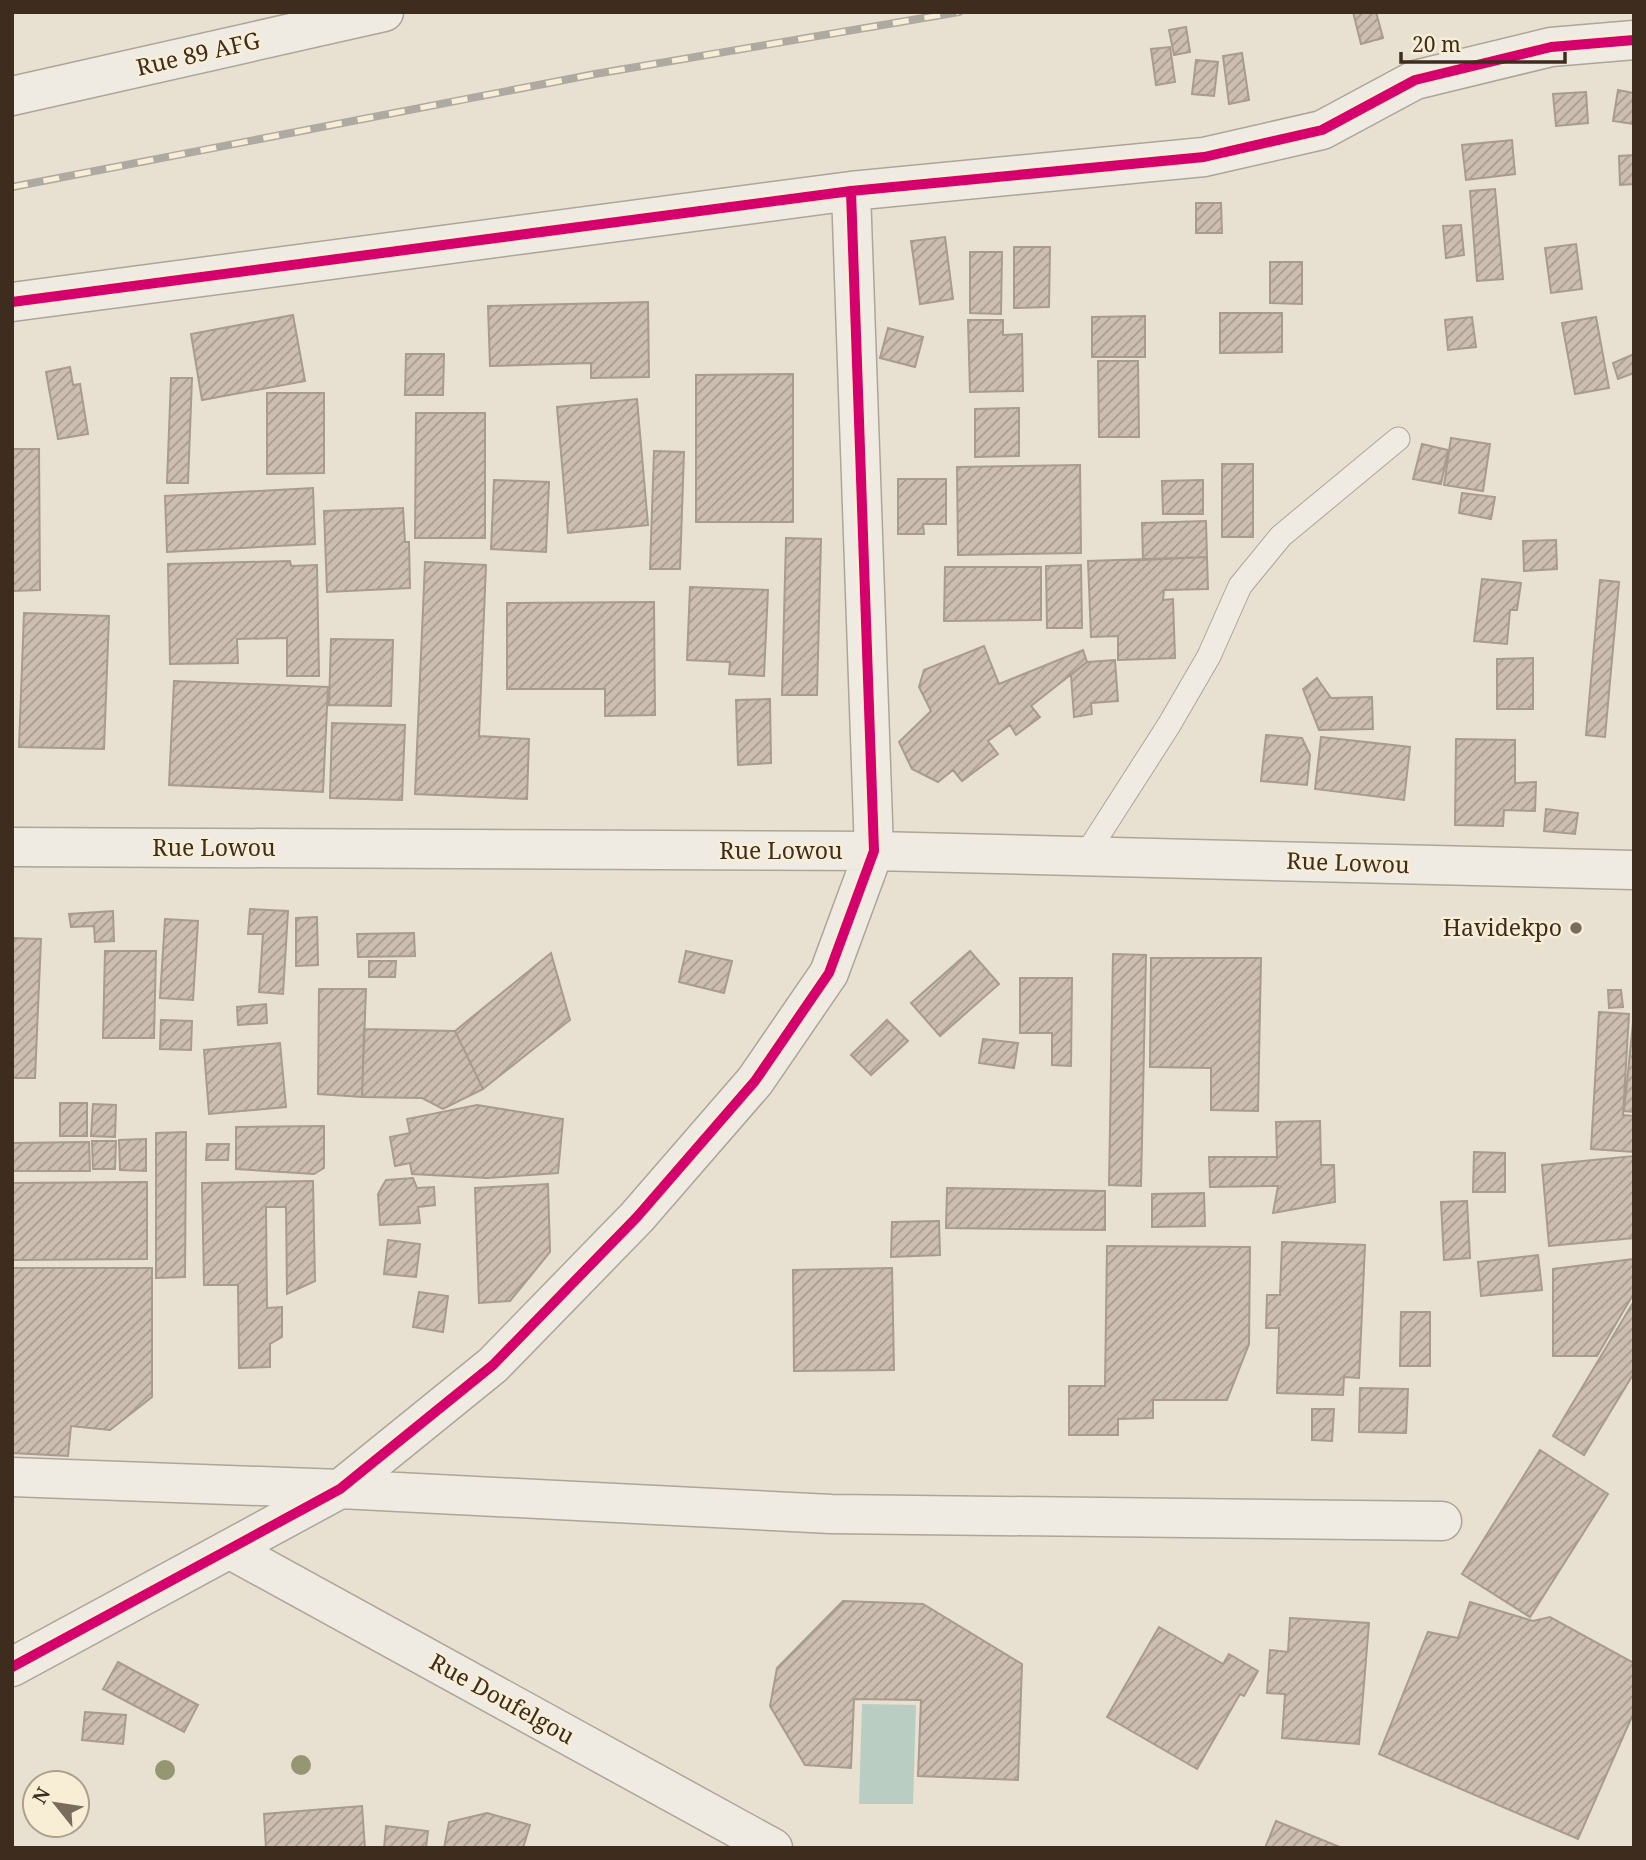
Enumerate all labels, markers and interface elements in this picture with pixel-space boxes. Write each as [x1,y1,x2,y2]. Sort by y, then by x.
scale bar [1401,21,1566,65]
street label: Rue 89 AFG [133,23,263,83]
text: 20 m [1412,30,1461,58]
street label: Rue Lowou [152,831,276,863]
street label: Rue Lowou [719,834,843,866]
street label: Rue Lowou [1286,844,1411,880]
place label: Havidekpo [1443,911,1562,943]
marker: Havidekpo [1568,920,1584,936]
street label: Rue Doufelgou [424,1645,581,1751]
north arrow [21,1769,91,1839]
text: N [26,1782,56,1808]

